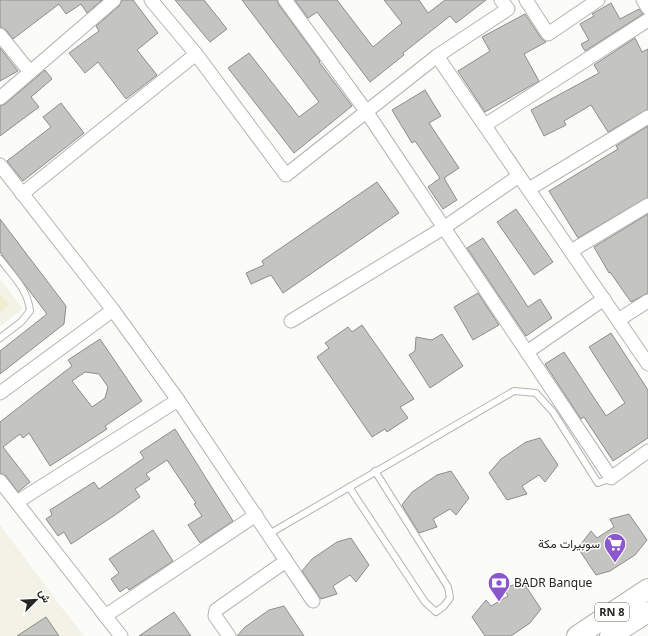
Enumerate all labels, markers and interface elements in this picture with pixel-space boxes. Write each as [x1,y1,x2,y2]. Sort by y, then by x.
supermarket icon: سوبيرات مكة [602,531,628,564]
place label: سوبيرات مكة [538,535,600,552]
bank icon: BADR Banque [486,570,512,603]
place label: BADR Banque [514,574,593,591]
north arrow [16,580,56,620]
text: ش [36,587,55,605]
road number: RN 8 [595,603,629,621]

